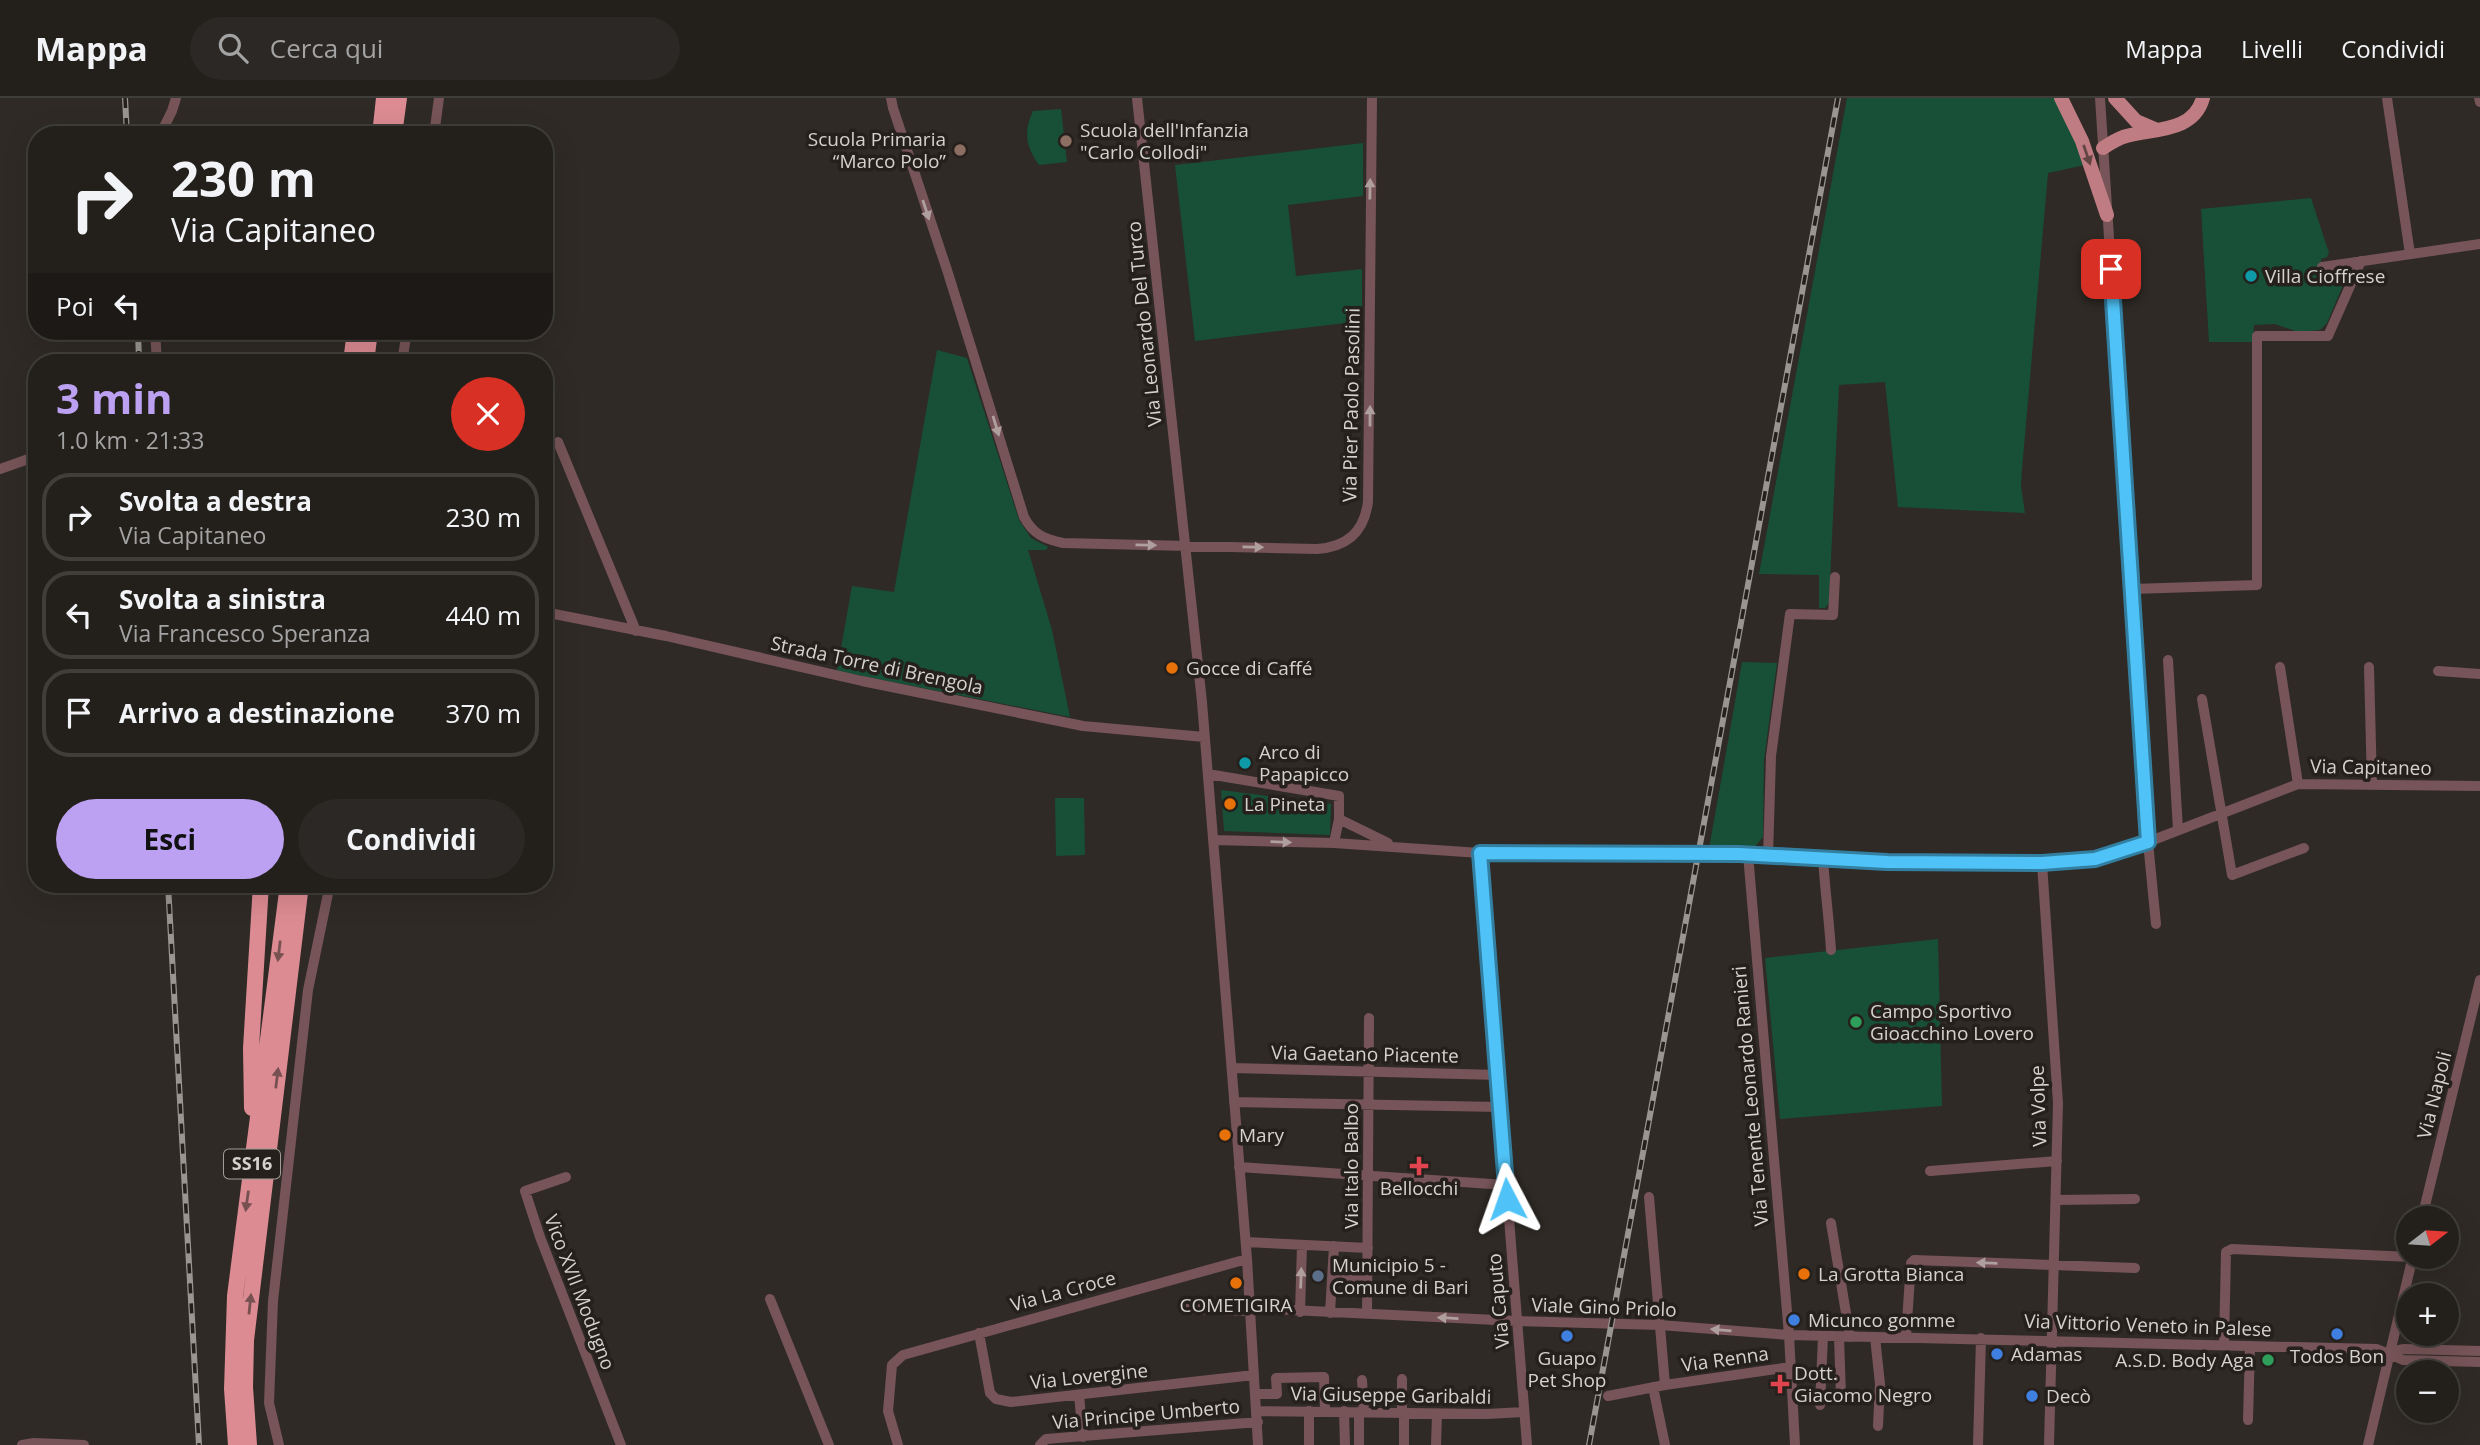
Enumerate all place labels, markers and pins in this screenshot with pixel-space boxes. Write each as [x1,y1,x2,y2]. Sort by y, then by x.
place label: Scuola dell'Infanzia "Carlo Collodi" [1080,117,1249,165]
place label: Scuola Primaria “Marco Polo” [808,126,946,174]
marker: Scuola dell'Infanzia "Carlo Collodi" [1058,133,1074,149]
marker: Scuola Primaria “Marco Polo” [952,142,968,158]
pin [2081,239,2141,299]
place label: Villa Cioffrese [2265,263,2385,289]
marker: Villa Cioffrese [2243,268,2259,284]
place label: Gocce di Caffé [1186,655,1312,681]
marker: Gocce di Caffé [1164,660,1180,676]
place label: Arco di Papapicco [1259,739,1349,787]
marker: Arco di Papapicco [1237,755,1253,771]
place label: La Pineta [1244,791,1325,817]
marker: La Pineta [1222,796,1238,812]
place label: Campo Sportivo Gioacchino Lovero [1870,998,2034,1046]
marker: Campo Sportivo Gioacchino Lovero [1848,1014,1864,1030]
place label: Mary [1239,1122,1284,1148]
marker: Mary [1217,1127,1233,1143]
marker: Bellocchi [1411,1158,1427,1174]
place label: Bellocchi [1380,1175,1458,1201]
place label: Municipio 5 - Comune di Bari [1332,1252,1469,1300]
place label: La Grotta Bianca [1818,1261,1964,1287]
marker: La Grotta Bianca [1796,1266,1812,1282]
marker: Municipio 5 - Comune di Bari [1310,1268,1326,1284]
marker: COMETIGIRA [1228,1275,1244,1291]
place label: COMETIGIRA [1179,1292,1293,1318]
place label: Micunco gomme [1808,1307,1955,1333]
marker: Micunco gomme [1786,1312,1802,1328]
marker: Todos Bon [2329,1326,2345,1342]
marker: Guapo Pet Shop [1559,1328,1575,1344]
place label: Adamas [2011,1341,2082,1367]
place label: Todos Bon [2290,1343,2384,1369]
place label: Guapo Pet Shop [1528,1345,1606,1393]
marker: Adamas [1989,1346,2005,1362]
place label: A.S.D. Body Aga [2115,1347,2254,1373]
marker: A.S.D. Body Aga [2260,1352,2276,1368]
place label: Dott. Giacomo Negro [1794,1360,1932,1408]
marker: Dott. Giacomo Negro [1772,1376,1788,1392]
place label: Decò [2046,1383,2091,1409]
marker: Decò [2024,1388,2040,1404]

